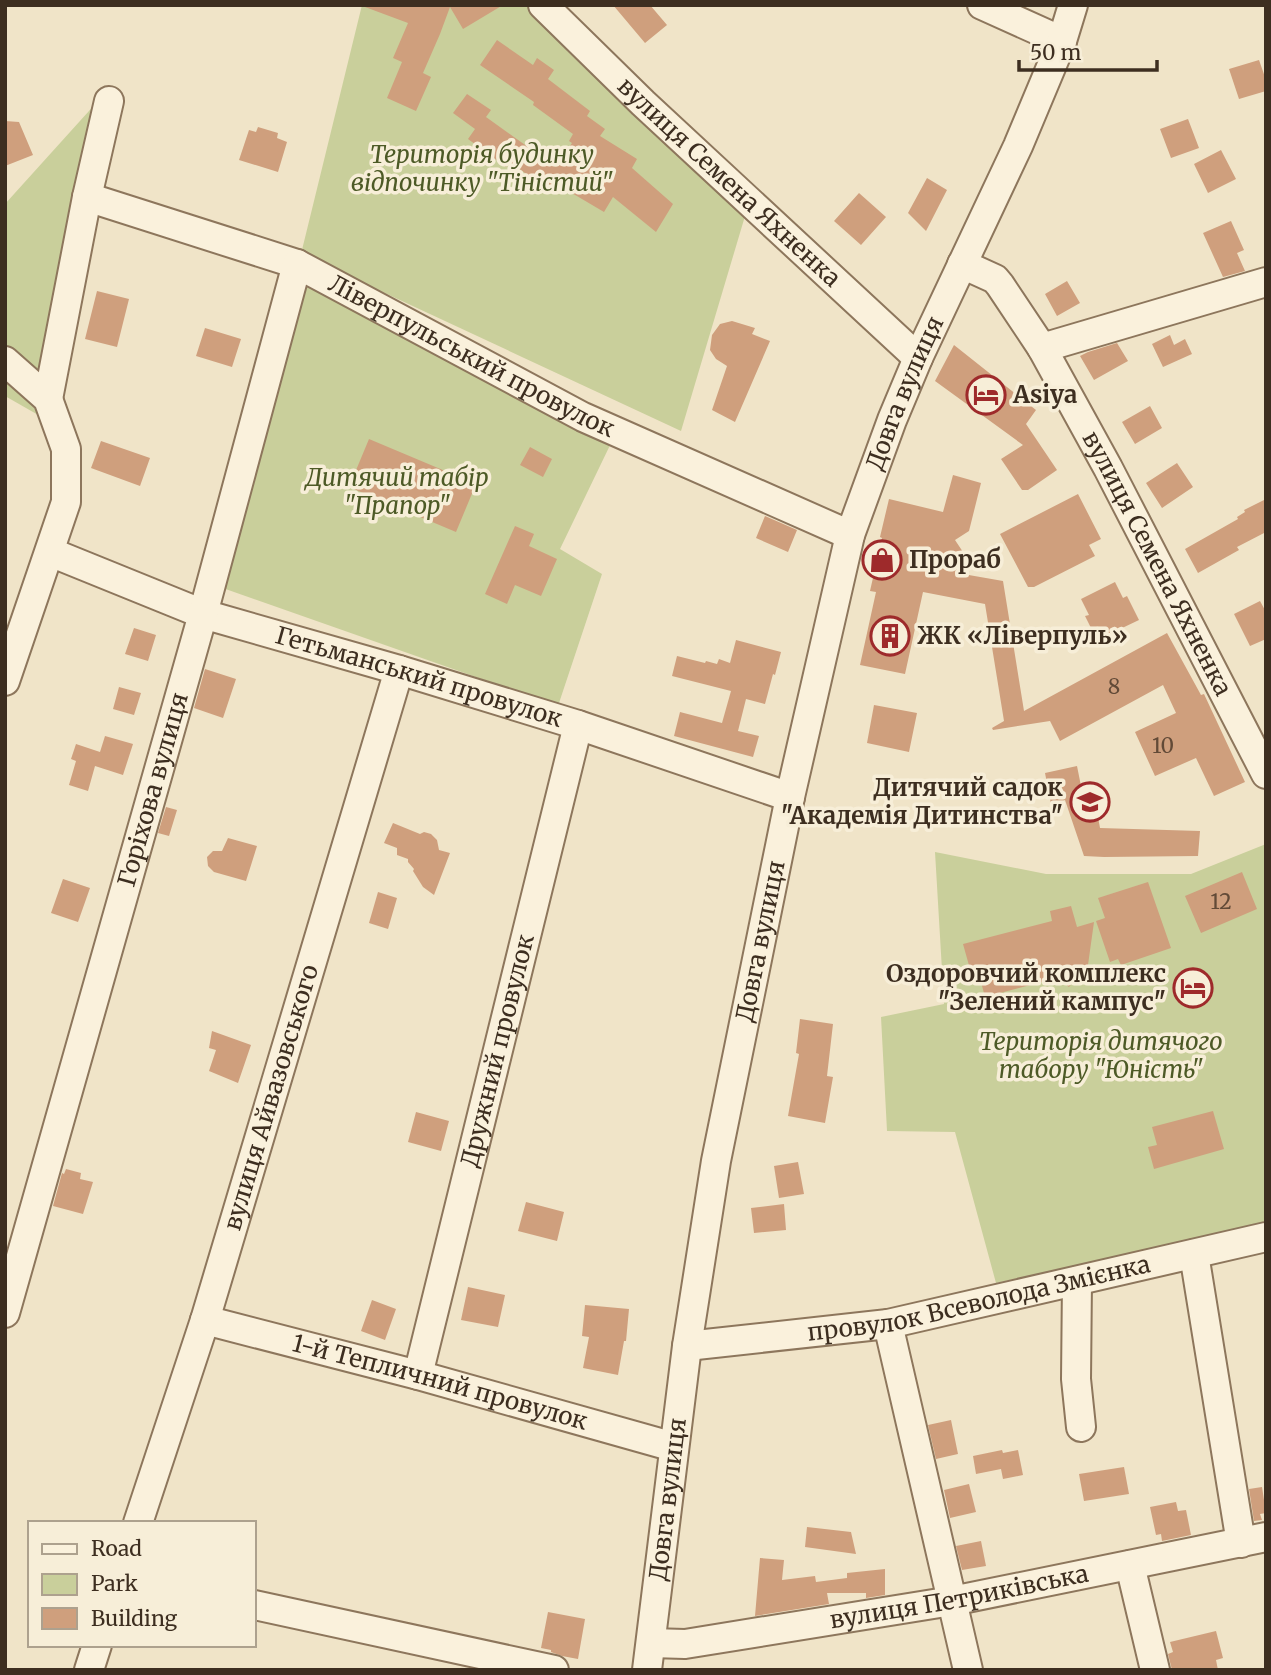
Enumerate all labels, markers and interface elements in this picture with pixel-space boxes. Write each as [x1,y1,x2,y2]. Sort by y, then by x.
scale bar [1019,28,1157,72]
text: 50 m [1030,39,1081,66]
street label: вулиця Семена Яхненка [611,71,848,294]
park label: Територія будинку відпочинку "Тіністий" [351,139,613,198]
street label: Ліверпульський провулок [323,268,620,444]
street label: Довга вулиця [859,311,950,474]
hotel icon: Asiya [965,374,1007,416]
place label: Asiya [1012,379,1077,410]
street label: вулиця Семена Яхненка [1076,425,1239,701]
park label: Дитячий табір "Прапор" [303,462,489,521]
shop icon: Прораб [861,539,903,581]
place label: Прораб [909,544,1001,575]
building icon: ЖК «Ліверпуль» [869,615,911,657]
street label: Гетьманський провулок [272,619,566,734]
place label: ЖК «Ліверпуль» [917,620,1128,651]
house number: 8 [1108,673,1120,700]
street label: Горіхова вулиця [111,689,195,890]
house number: 10 [1152,732,1174,759]
place label: Дитячий садок "Академія Дитинства" [781,772,1063,831]
school or university icon: Дитячий садок "Академія Дитинства" [1069,781,1111,823]
street label: Довга вулиця [729,858,792,1024]
house number: 12 [1210,888,1232,915]
street label: Дружний провулок [454,931,541,1170]
place label: Оздоровчий комплекс "Зелений кампус" [886,958,1166,1017]
street label: вулиця Айвазовського [217,961,325,1234]
hotel icon: Оздоровчий комплекс "Зелений кампус" [1172,967,1214,1009]
park label: Територія дитячого табору "Юність" [979,1026,1223,1085]
street label: провулок Всеволода Змієнка [806,1248,1153,1348]
street label: 1-й Тепличний провулок [289,1327,591,1437]
street label: Довга вулиця [642,1416,693,1582]
legend [28,1521,256,1647]
text: Road [91,1535,142,1562]
street label: вулиця Петриківська [827,1558,1091,1635]
text: Park [91,1570,138,1597]
text: Building [91,1605,178,1632]

